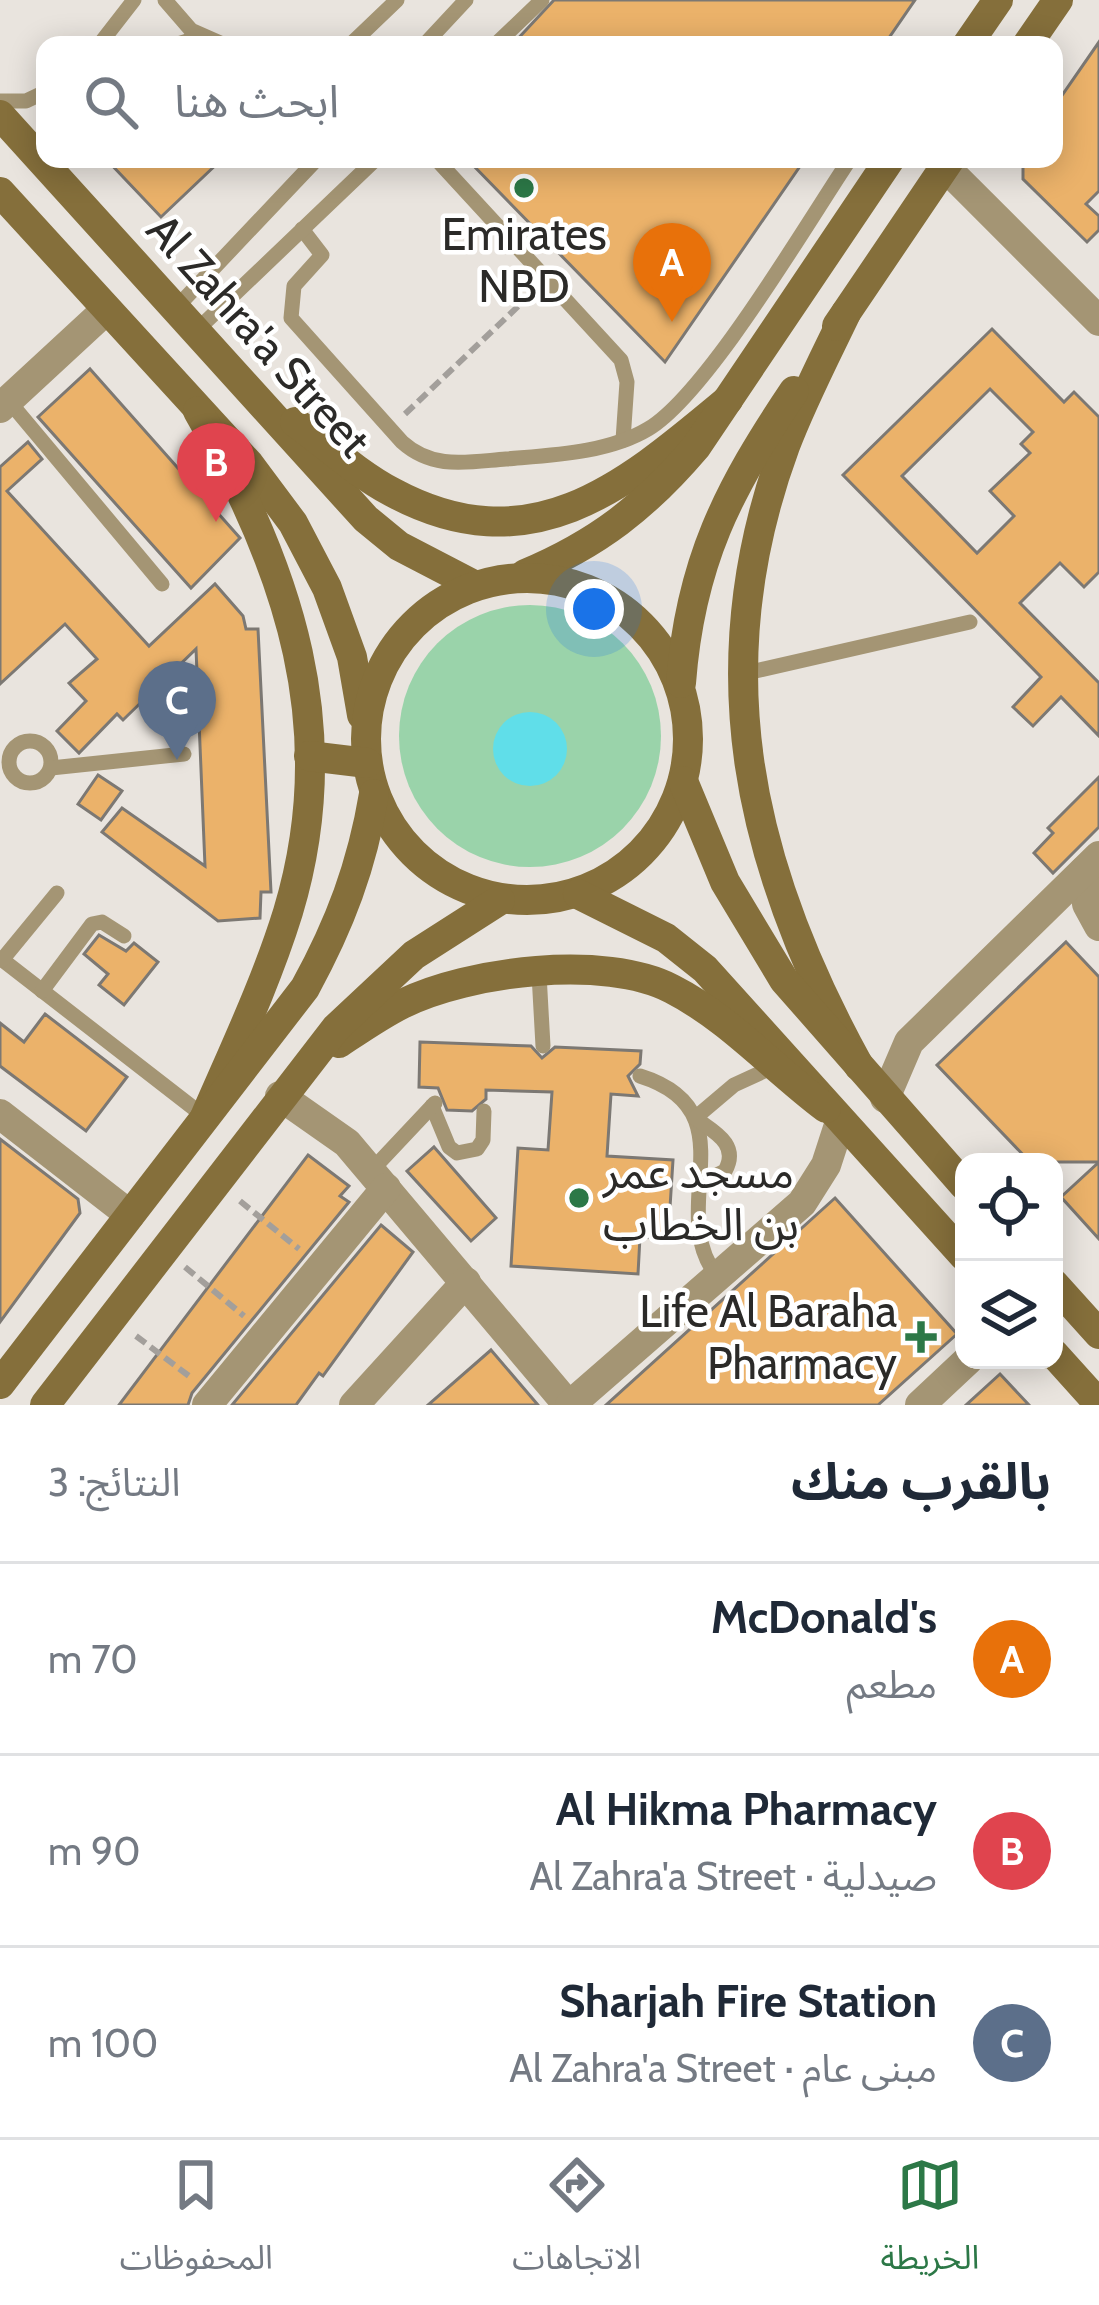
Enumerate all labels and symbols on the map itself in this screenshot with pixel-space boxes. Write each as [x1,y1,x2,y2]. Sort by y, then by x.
marker: Emirates NBD [511,175,537,201]
street label: Al Zahra'a Street [136,203,382,467]
place label: Emirates NBD [441,207,607,313]
pin: A [633,223,711,322]
pin: B [177,423,255,522]
your location [564,579,624,639]
pin: C [138,661,216,760]
place label: مسجد عمر بن الخطاب [601,1145,799,1251]
marker: مسجد عمر بن الخطاب [566,1185,592,1211]
place label: Life Al Baraha Pharmacy [639,1284,897,1390]
marker: Life Al Baraha Pharmacy [908,1324,934,1350]

